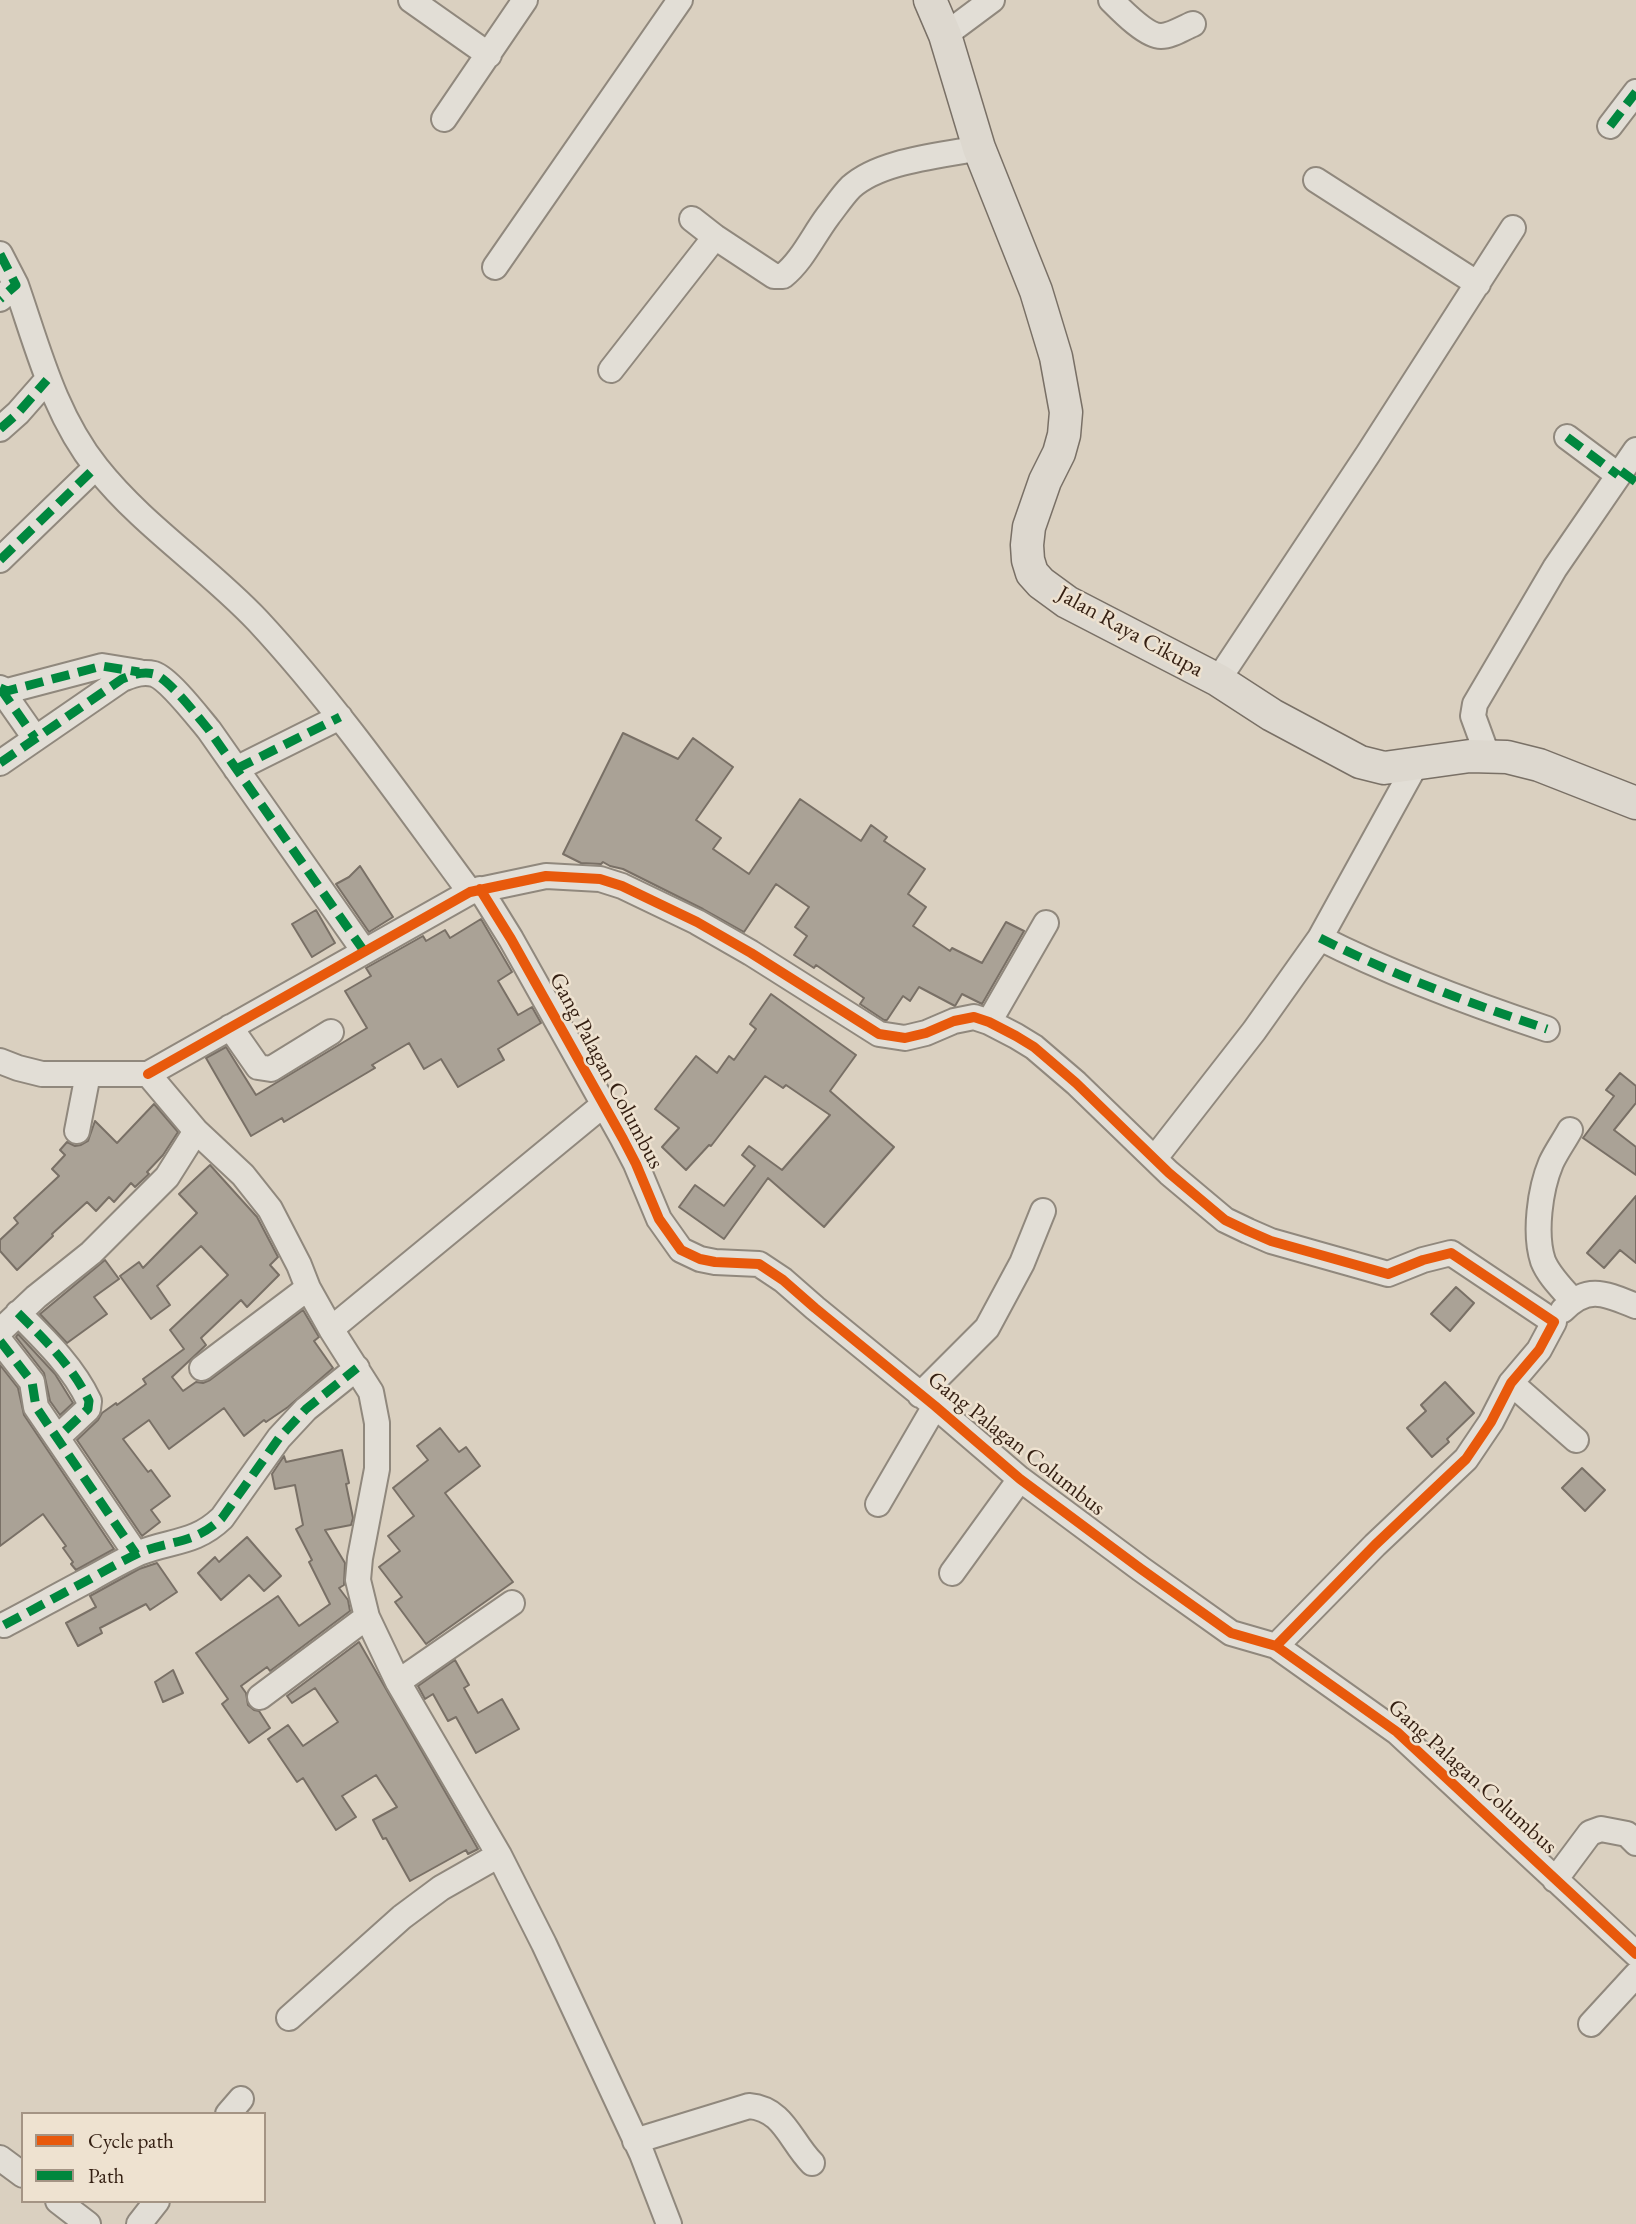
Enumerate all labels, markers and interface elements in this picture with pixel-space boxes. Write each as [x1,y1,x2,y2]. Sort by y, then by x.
street label: Jalan Raya Cikupa [1052,580,1208,684]
street label: Gang Palagan Columbus [543,968,669,1174]
street label: Gang Palagan Columbus [921,1366,1111,1522]
street label: Gang Palagan Columbus [1382,1694,1562,1860]
legend [21,2112,266,2203]
text: Cycle path [88,2127,174,2154]
text: Path [88,2162,124,2189]

